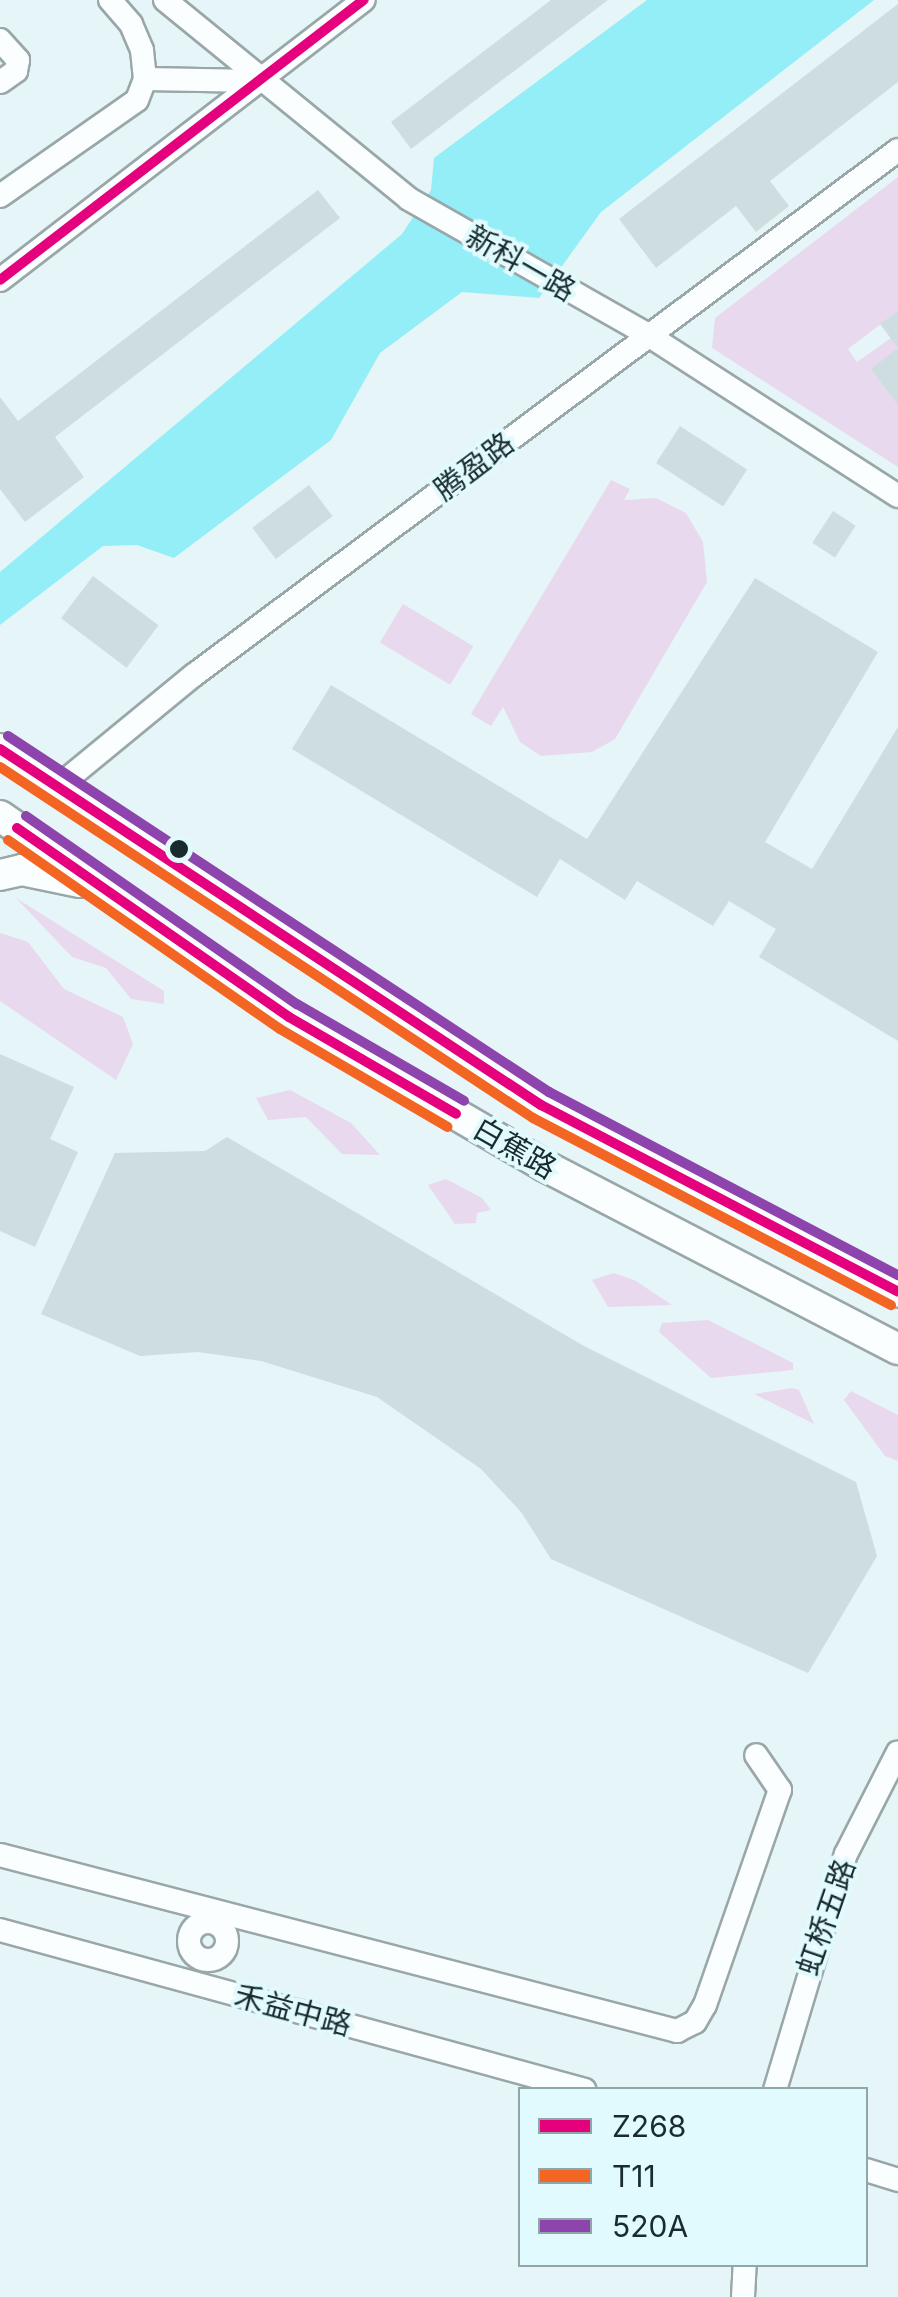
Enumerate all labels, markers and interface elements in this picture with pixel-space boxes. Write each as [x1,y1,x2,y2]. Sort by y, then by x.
street label: 新科一路 [460,217,582,309]
street label: 腾盈路 [427,425,521,507]
unlabelled marker [169,839,189,859]
street label: 白蕉路 [467,1110,563,1186]
street label: 虹桥五路 [789,1854,863,1980]
street label: 禾益中路 [230,1977,356,2043]
legend [518,2087,868,2267]
text: Z268 [612,2108,686,2144]
text: T11 [612,2158,656,2194]
text: 520A [612,2208,688,2244]

